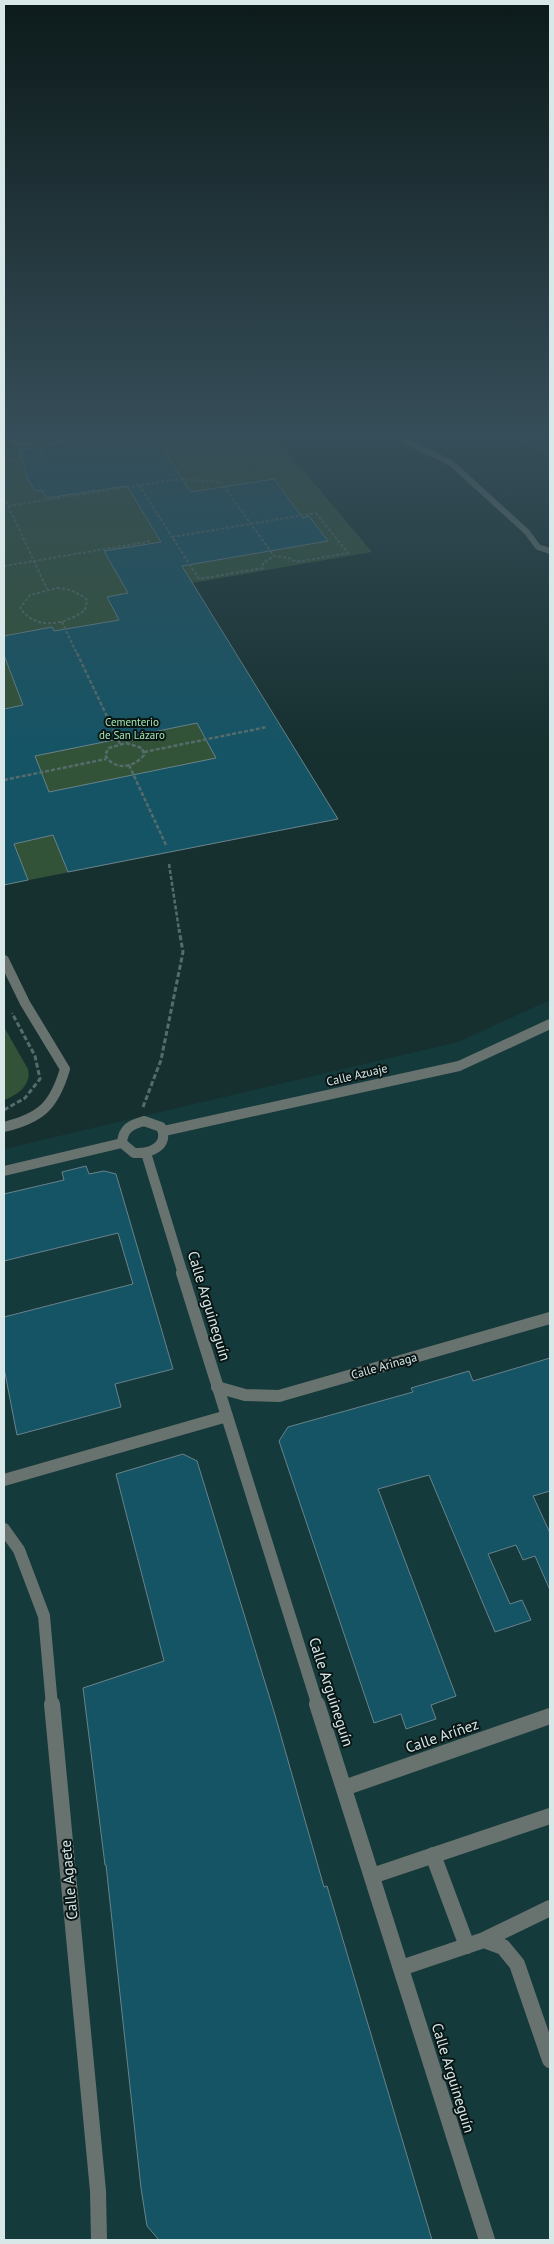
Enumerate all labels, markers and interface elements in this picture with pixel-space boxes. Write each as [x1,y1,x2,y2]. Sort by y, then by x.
park label: Cementerio de San Lázaro [99,715,165,742]
street label: Calle Azuaje [325,1060,389,1089]
street label: Calle Arguineguín [184,1249,235,1363]
street label: Calle Arinaga [349,1349,419,1382]
street label: Calle Arguineguín [305,1635,358,1749]
street label: Calle Aríñez [403,1714,481,1757]
street label: Calle Agaete [56,1839,81,1921]
street label: Calle Arguineguín [428,2021,479,2135]

